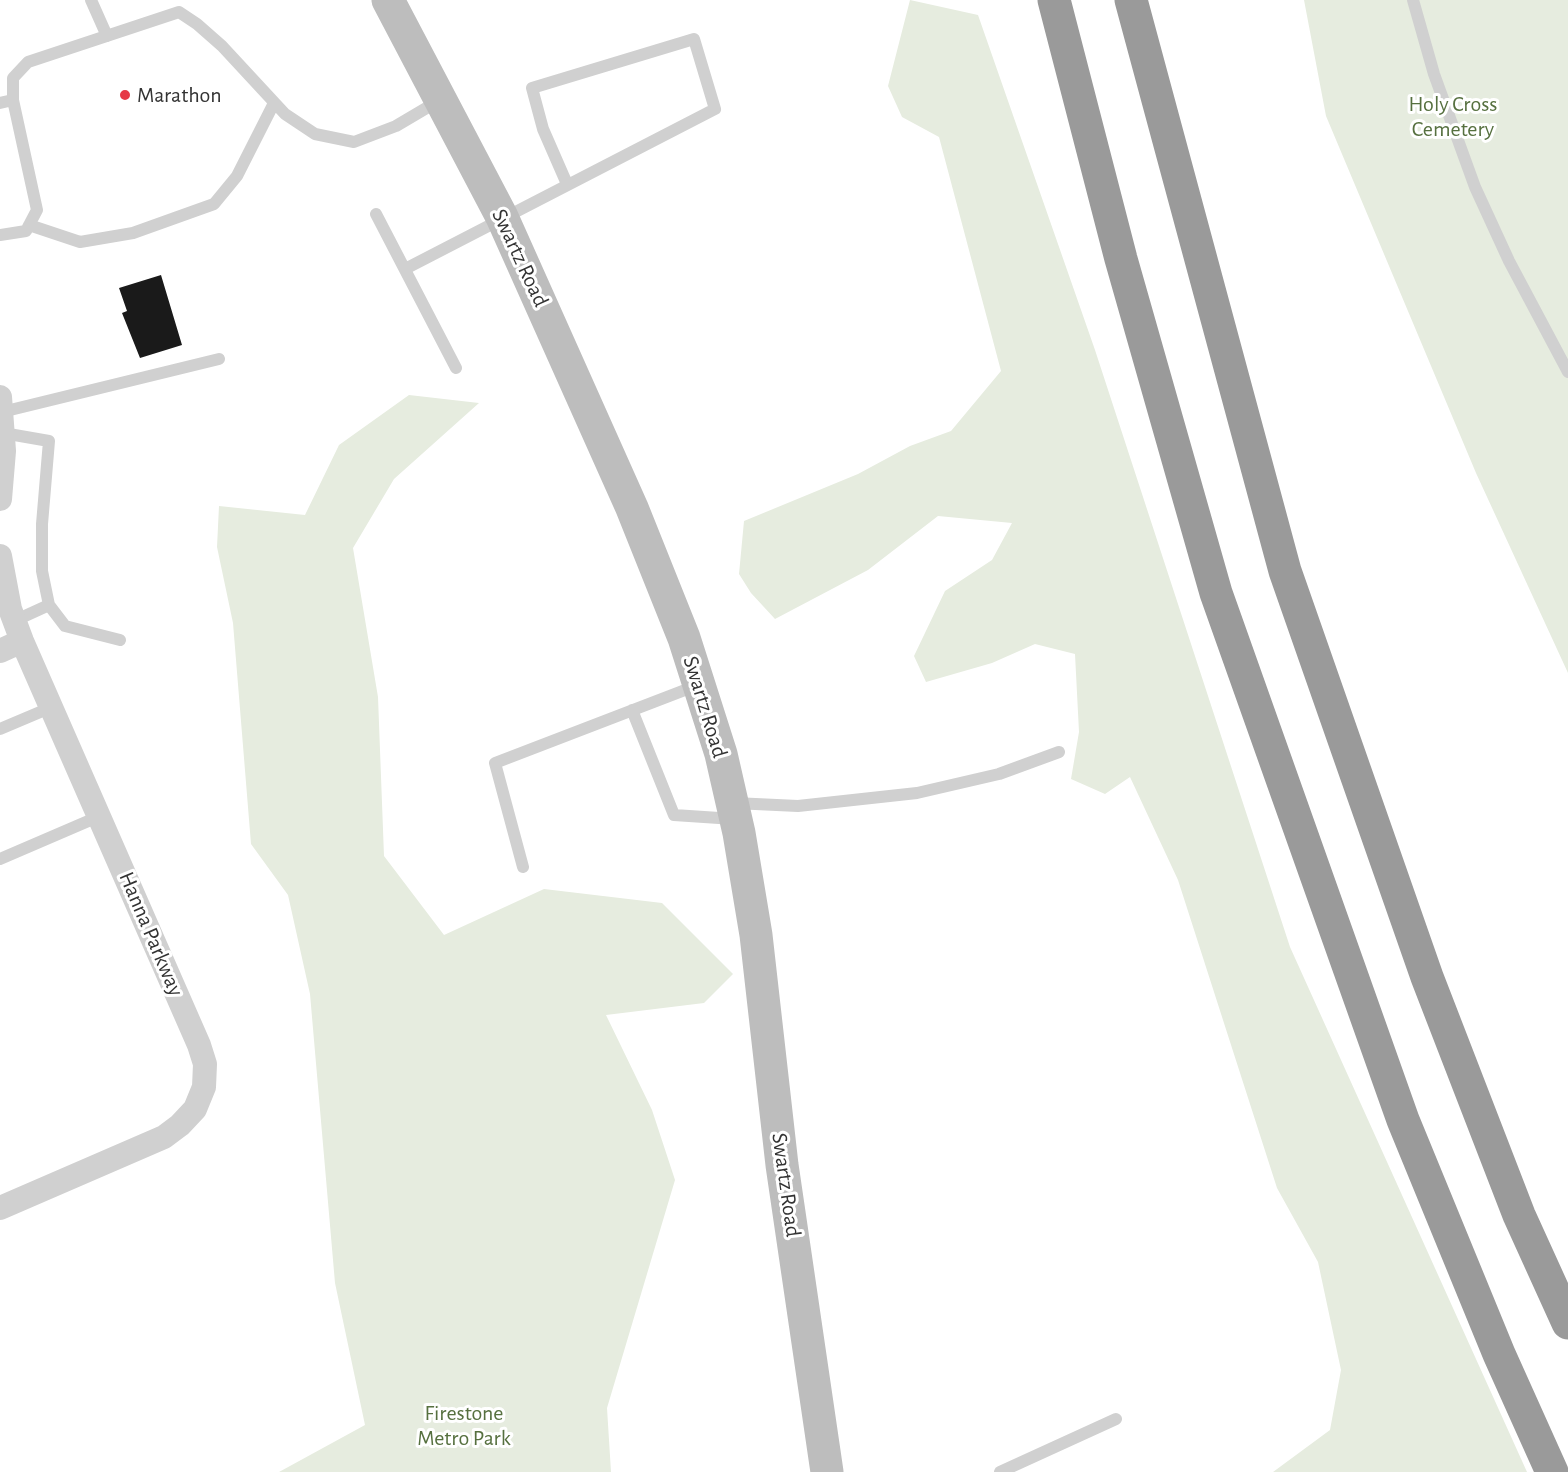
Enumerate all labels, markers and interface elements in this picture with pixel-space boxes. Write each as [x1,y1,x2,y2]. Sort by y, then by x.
place label: Marathon [137,82,222,108]
marker: Marathon [118,88,132,102]
park label: Holy Cross Cemetery [1408,91,1498,142]
street label: Swartz Road [486,205,554,311]
street label: Swartz Road [677,653,733,761]
street label: Hanna Parkway [113,868,189,1000]
street label: Swartz Road [766,1131,806,1239]
park label: Firestone Metro Park [417,1400,511,1452]

